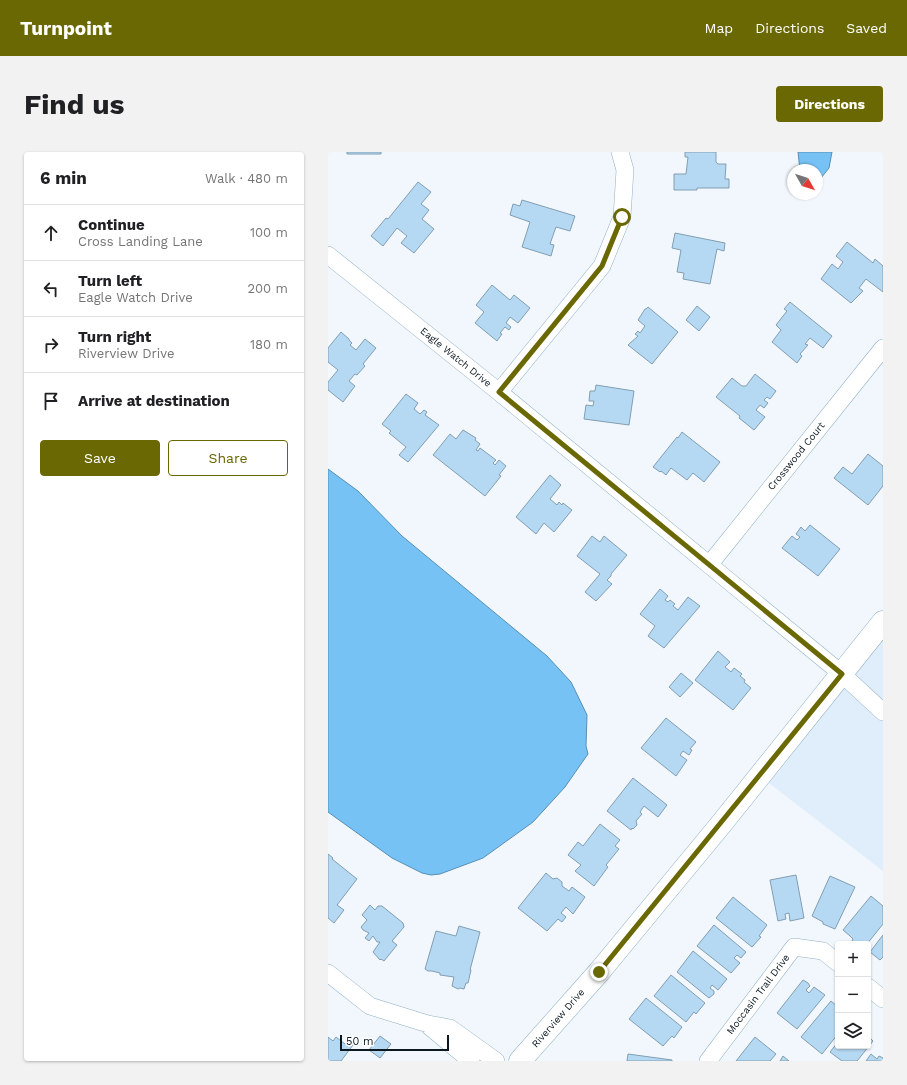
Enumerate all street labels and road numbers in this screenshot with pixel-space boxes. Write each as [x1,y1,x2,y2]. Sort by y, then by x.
street label: Eagle Watch Drive [418,325,494,389]
street label: Crosswood Court [765,419,827,492]
street label: Moccasin Trail Drive [724,952,792,1036]
street label: Riverview Drive [529,986,587,1050]

